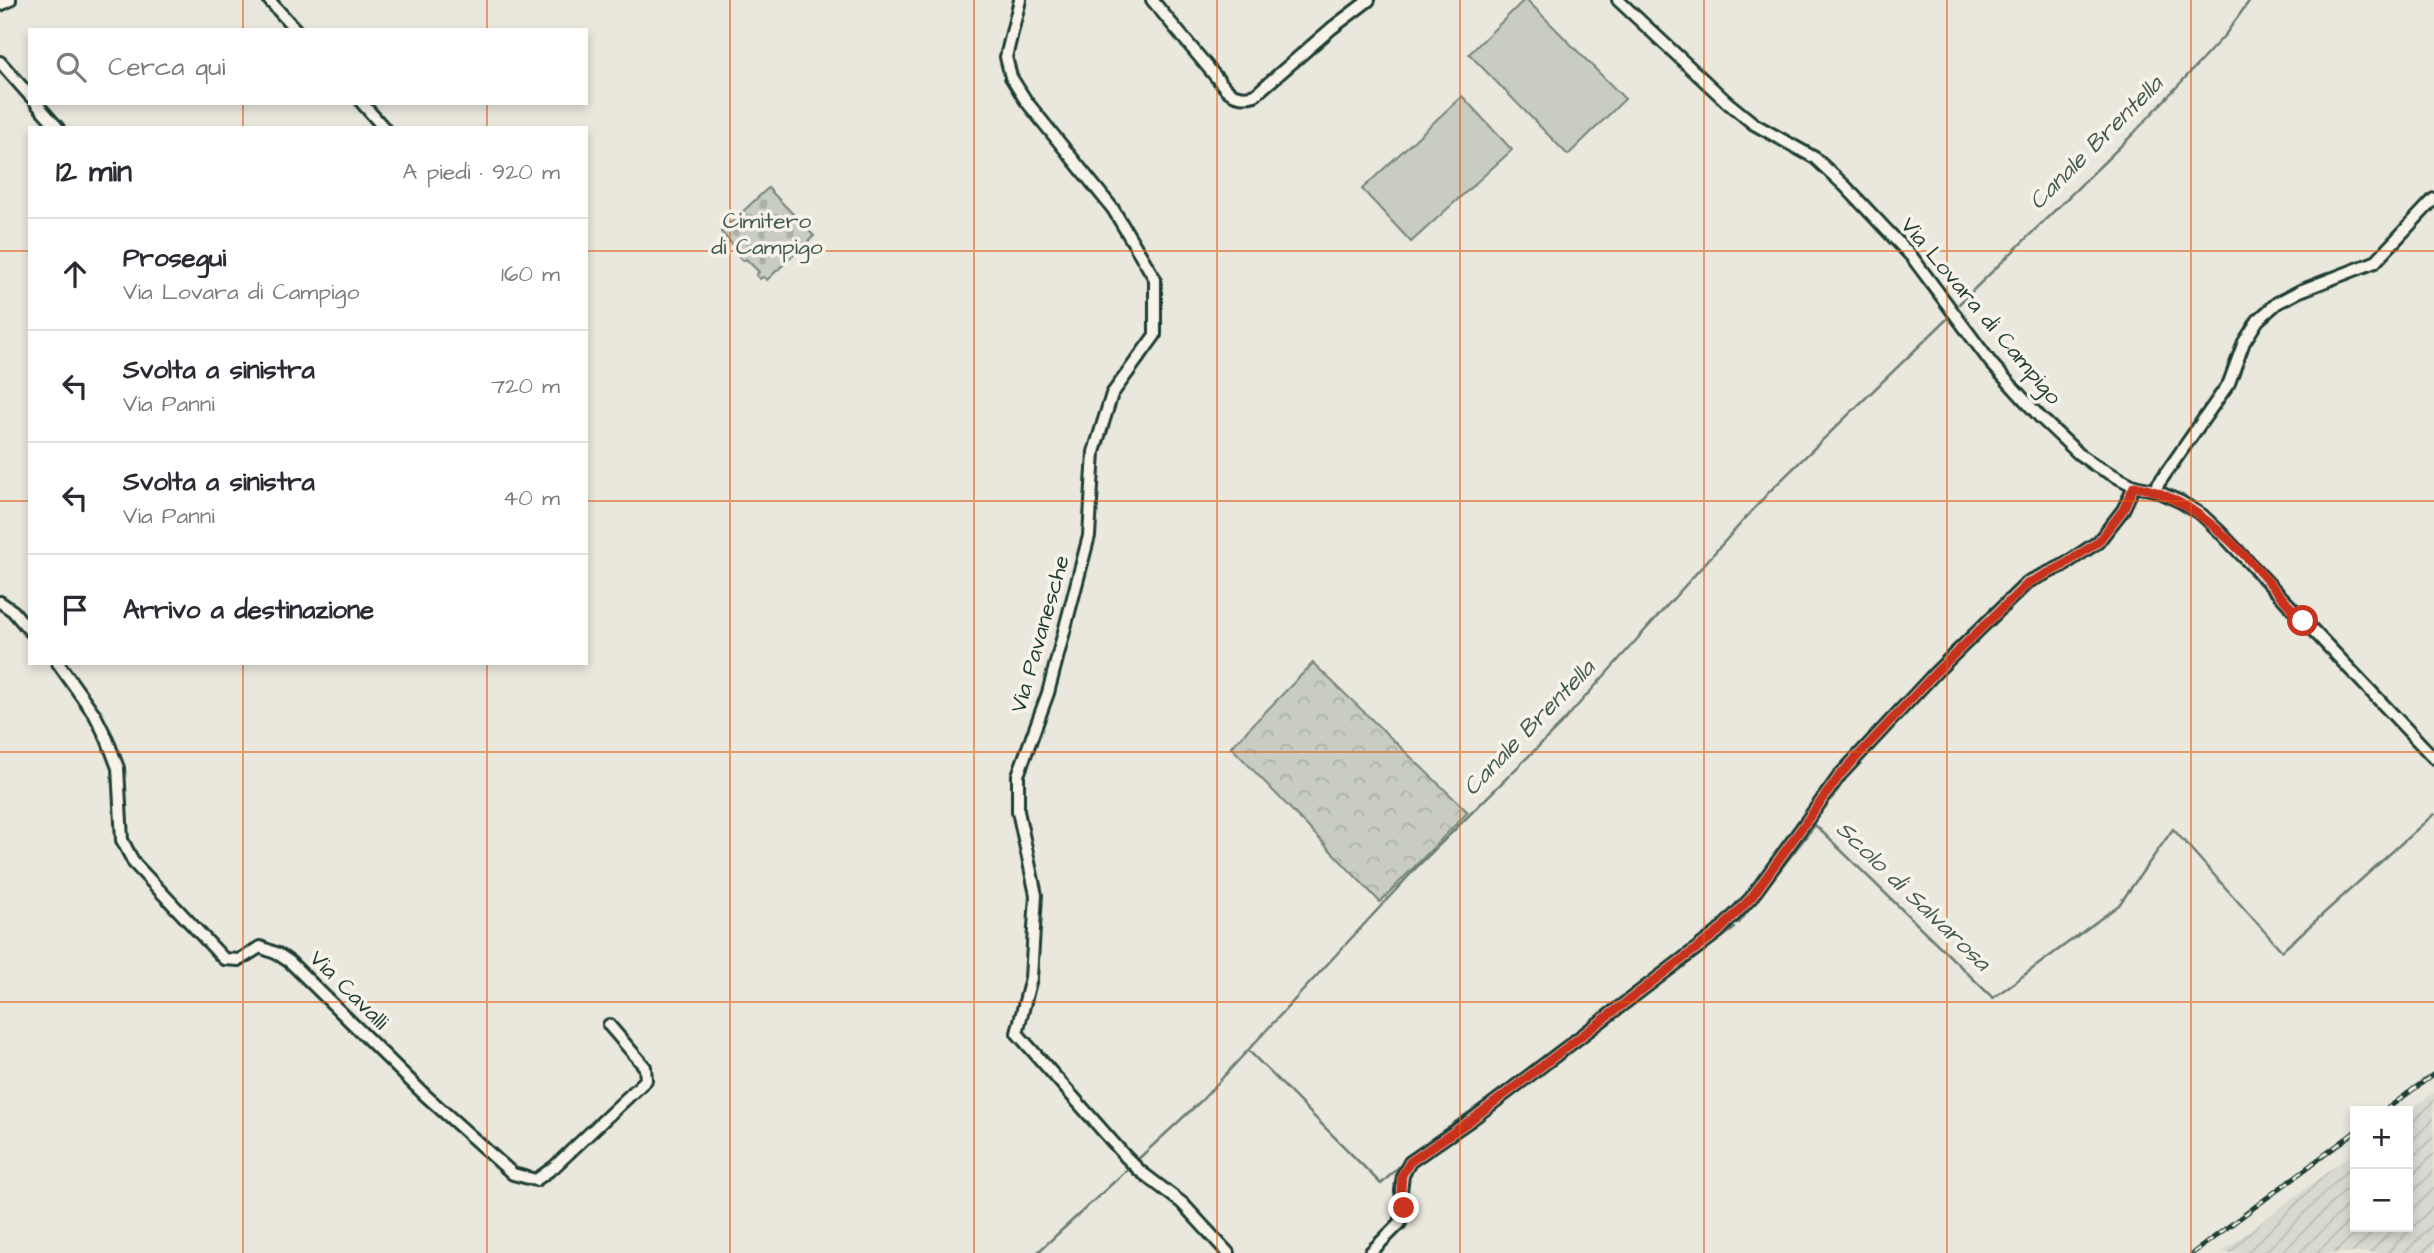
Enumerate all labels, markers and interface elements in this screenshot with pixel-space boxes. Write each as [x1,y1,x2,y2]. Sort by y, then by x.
search box [28,28,588,105]
icon: search [52,48,90,86]
text: Cerca qui [108,49,225,85]
water label: Canale Brentella [2021,67,2172,218]
text: 12 min [56,151,132,193]
text: A piedi · 920 m [403,156,560,188]
park label: Cimitero di Campigo [711,205,823,264]
street label: Via Lovara di Campigo [1892,210,2069,413]
text: Prosegui [123,240,226,276]
icon: ahead [56,255,94,293]
text: 160 m [501,258,560,290]
text: Via Lovara di Campigo [123,276,359,308]
text: Svolta a sinistra [123,352,315,388]
icon: left [56,367,94,405]
text: 720 m [491,370,560,402]
text: Via Panni [123,388,215,420]
text: Svolta a sinistra [123,464,315,500]
icon: left [56,479,94,517]
text: 40 m [503,482,560,514]
text: Via Panni [123,500,215,532]
street label: Via Pavanesche [1002,551,1078,717]
icon: arrive [56,591,94,629]
text: Arrivo a destinazione [123,592,374,628]
route start [2287,605,2318,636]
water label: Canale Brentella [1455,651,1604,804]
water label: Scolo di Salvarosa [1828,813,1999,980]
street label: Via Cavalli [302,943,396,1037]
map controls [2350,1106,2413,1232]
button: + [2350,1106,2413,1169]
button: − [2350,1169,2413,1232]
route end [1388,1192,1419,1223]

